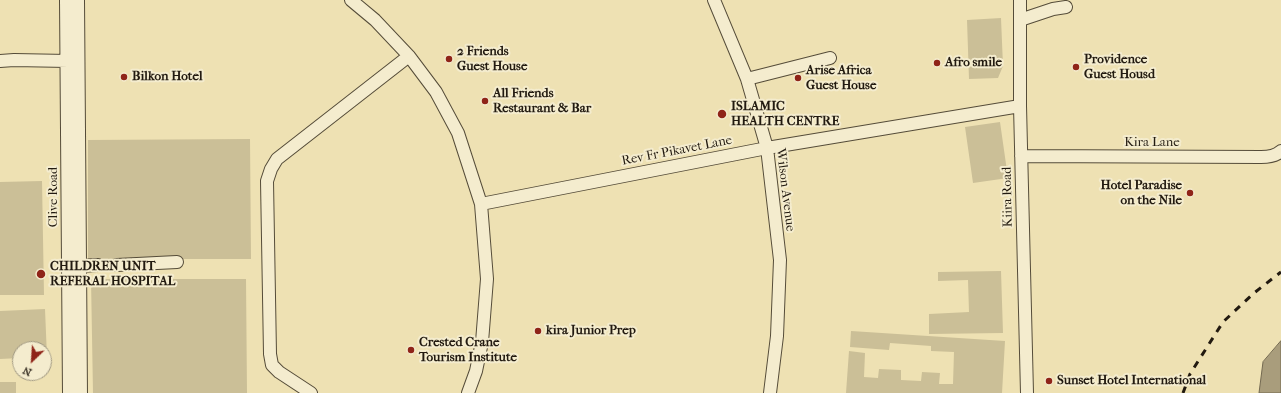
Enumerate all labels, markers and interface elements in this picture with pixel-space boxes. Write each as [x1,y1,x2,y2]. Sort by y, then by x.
place label: 2 Friends Guest House [457,44,527,75]
place label: Providence Guest Housd [1084,52,1155,83]
marker: 2 Friends Guest House [444,54,454,64]
place label: Afro smile [945,55,1002,71]
marker: Afro smile [932,58,942,68]
marker: Providence Guest Housd [1071,62,1081,72]
place label: Arise Africa Guest House [806,63,876,94]
place label: Bilkon Hotel [132,69,202,85]
marker: Bilkon Hotel [119,72,129,82]
marker: Arise Africa Guest House [793,73,803,83]
place label: All Friends Restaurant & Bar [493,86,591,117]
marker: All Friends Restaurant & Bar [480,96,490,106]
place label: ISLAMIC HEALTH CENTRE [731,99,839,130]
marker: ISLAMIC HEALTH CENTRE [716,108,728,120]
street label: Rev Fr Pikavet Lane [620,133,734,169]
street label: Kira Lane [1124,135,1180,151]
street label: Wilson Avenue [772,148,798,232]
street label: Clive Road [46,167,62,227]
street label: Kiira Road [1000,167,1016,227]
place label: Hotel Paradise on the Nile [1101,178,1182,209]
marker: Hotel Paradise on the Nile [1185,188,1195,198]
place label: CHILDREN UNIT REFERAL HOSPITAL [50,259,175,290]
marker: CHILDREN UNIT REFERAL HOSPITAL [35,268,47,280]
place label: kira Junior Prep [546,323,636,339]
marker: kira Junior Prep [533,326,543,336]
place label: Crested Crane Tourism Institute [419,335,517,366]
north arrow [12,341,52,381]
marker: Crested Crane Tourism Institute [406,345,416,355]
text: N [21,364,34,379]
place label: Sunset Hotel International [1057,373,1206,389]
marker: Sunset Hotel International [1044,376,1054,386]

